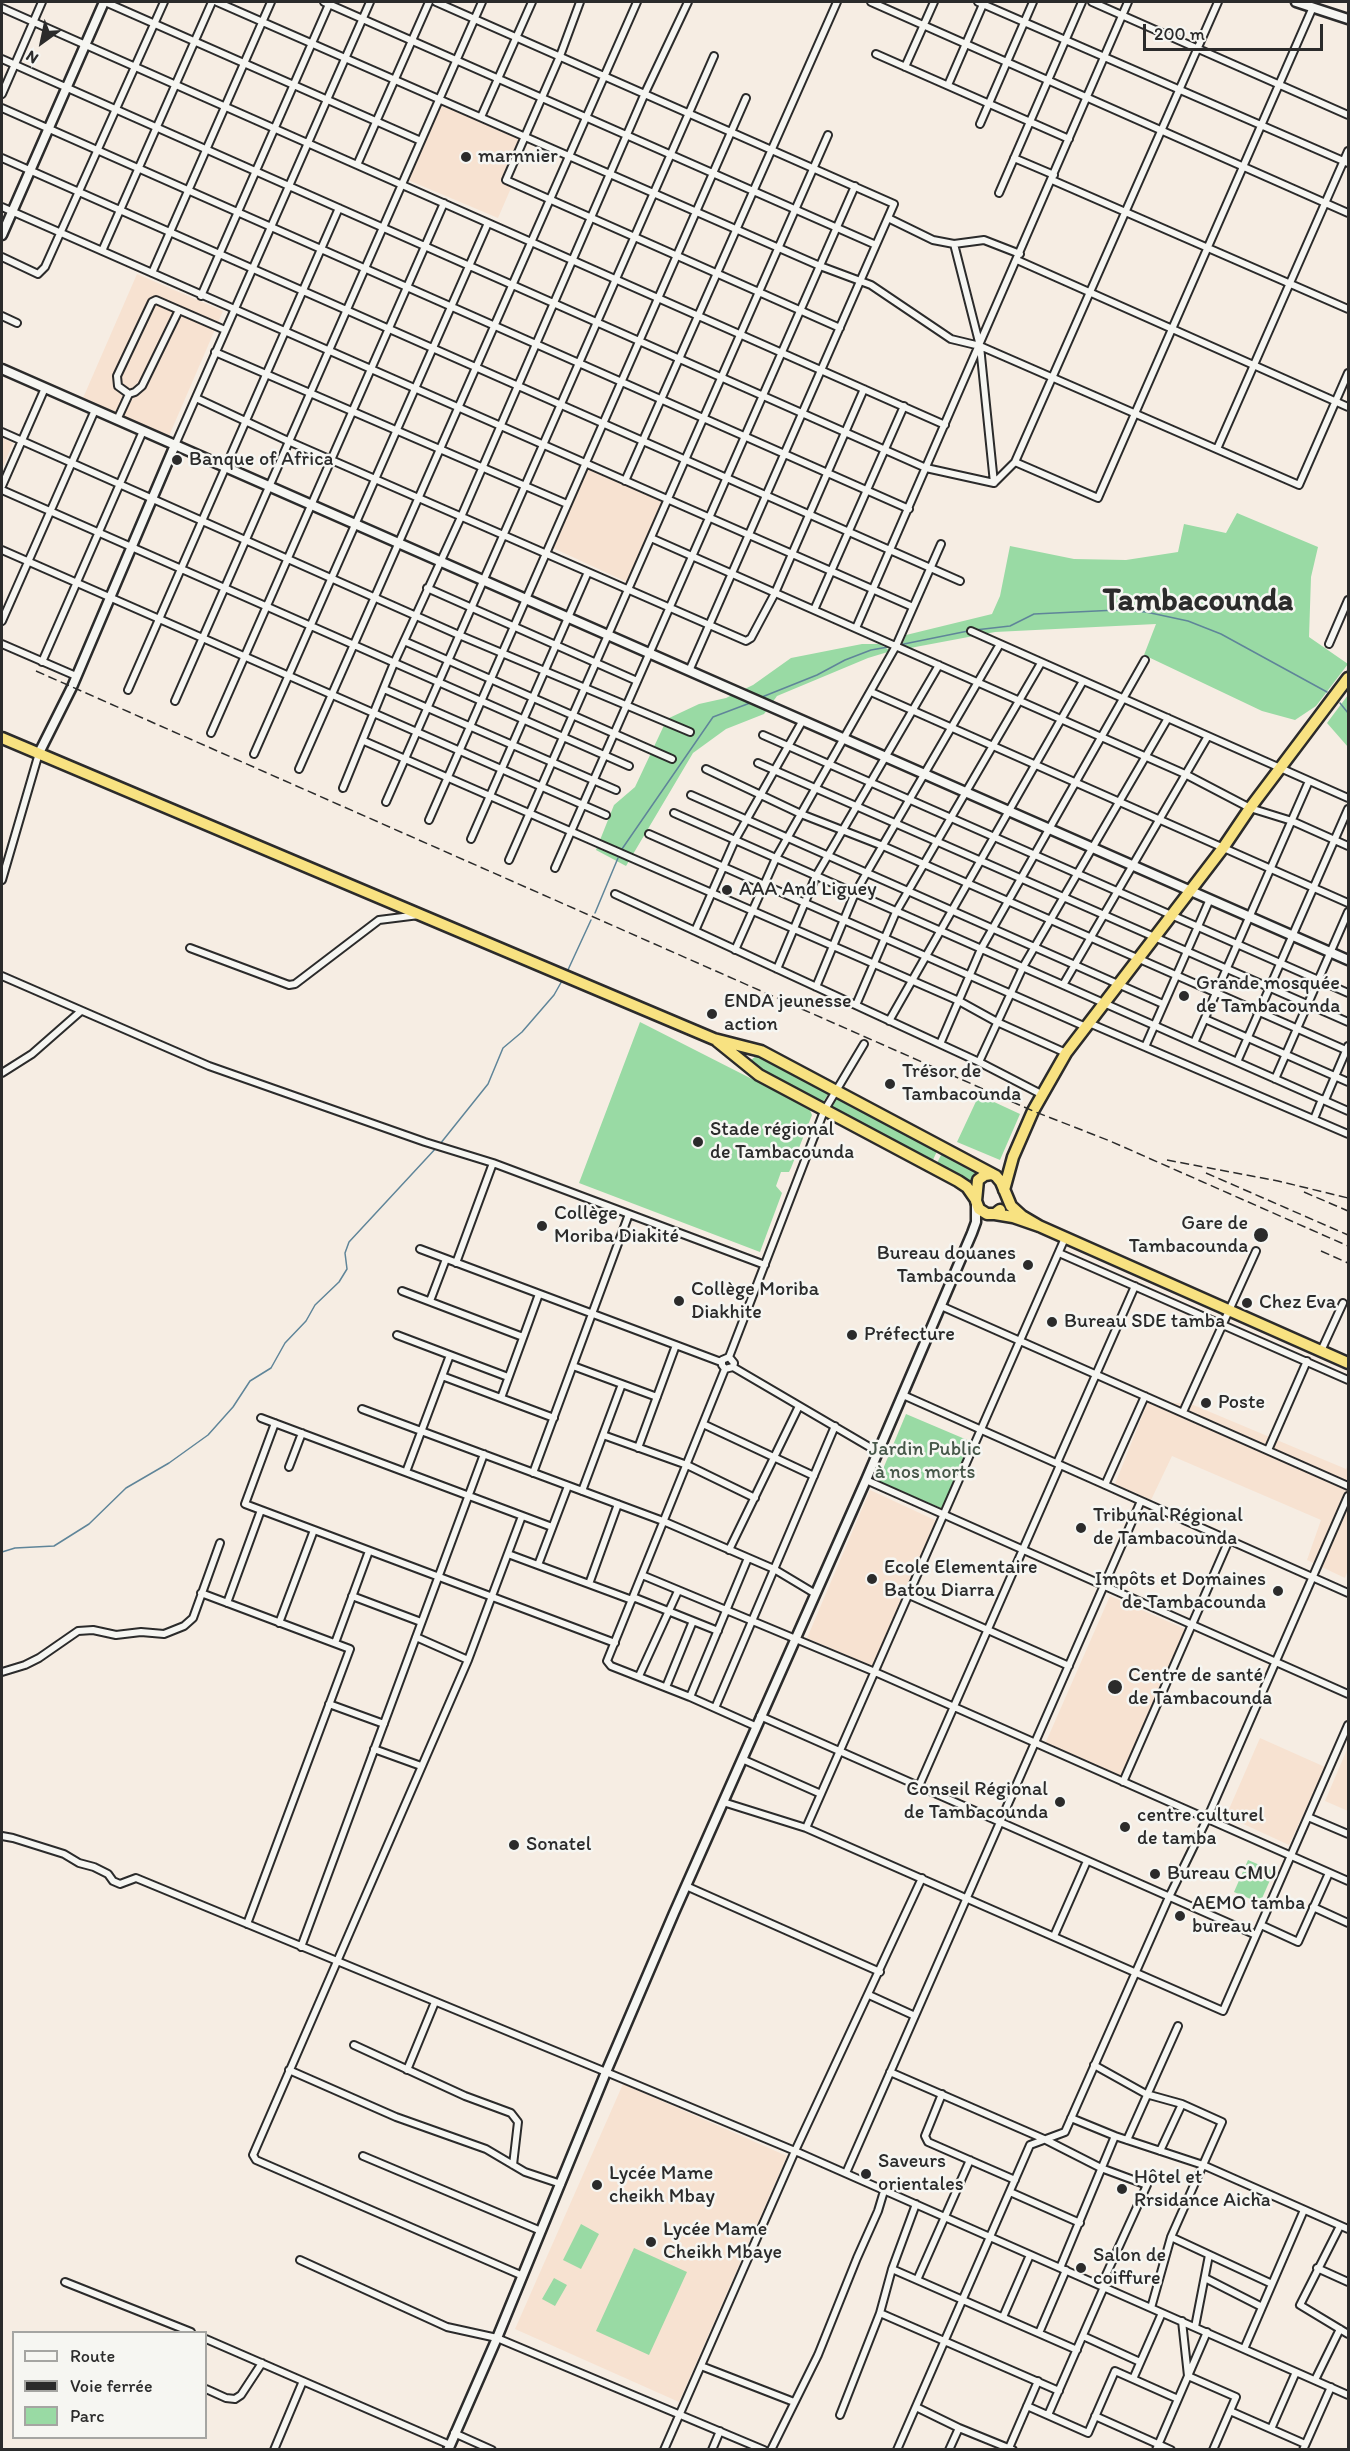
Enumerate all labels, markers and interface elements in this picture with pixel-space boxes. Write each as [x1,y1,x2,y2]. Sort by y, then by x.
north arrow [12,12,72,72]
scale bar [1146,12,1326,50]
text: 200 m [1154,23,1205,45]
text: N [22,47,42,68]
place label: marnnier [478,145,558,169]
marker: marnnier [459,150,473,164]
place label: Banque of Africa [189,448,333,472]
marker: Banque of Africa [170,453,184,467]
district label: Tambacounda [1103,583,1293,621]
place label: AAA And Liguey [739,878,877,902]
marker: AAA And Liguey [720,883,734,897]
place label: Grande mosquée de Tambacounda [1196,972,1340,1019]
marker: Grande mosquée de Tambacounda [1177,989,1191,1003]
place label: ENDA jeunesse action [724,990,852,1037]
marker: ENDA jeunesse action [705,1007,719,1021]
place label: Trésor de Tambacounda [902,1060,1021,1107]
marker: Trésor de Tambacounda [883,1077,897,1091]
place label: Stade régional de Tambacounda [710,1118,854,1165]
marker: Stade régional de Tambacounda [691,1135,705,1149]
place label: Collège Moriba Diakité [554,1202,679,1249]
place label: Gare de Tambacounda [1129,1212,1248,1259]
marker: Collège Moriba Diakité [535,1219,549,1233]
marker: Gare de Tambacounda [1252,1226,1270,1244]
place label: Bureau douanes Tambacounda [877,1242,1016,1289]
marker: Bureau douanes Tambacounda [1021,1258,1035,1272]
place label: Collège Moriba Diakhite [691,1278,819,1325]
place label: Chez Eva [1259,1291,1336,1315]
marker: Collège Moriba Diakhite [672,1294,686,1308]
marker: Chez Eva [1240,1296,1254,1310]
place label: Bureau SDE tamba [1064,1310,1225,1334]
marker: Bureau SDE tamba [1045,1315,1059,1329]
place label: Préfecture [864,1323,955,1347]
marker: Préfecture [845,1328,859,1342]
place label: Poste [1218,1391,1265,1415]
marker: Poste [1199,1396,1213,1410]
park label: Jardin Public à nos morts [869,1438,981,1485]
place label: Tribunal Régional de Tambacounda [1093,1504,1243,1551]
marker: Tribunal Régional de Tambacounda [1074,1521,1088,1535]
place label: Ecole Elementaire Batou Diarra [884,1556,1038,1603]
place label: Impôts et Domaines de Tambacounda [1095,1568,1266,1615]
marker: Ecole Elementaire Batou Diarra [865,1572,879,1586]
marker: Impôts et Domaines de Tambacounda [1271,1584,1285,1598]
place label: Centre de santé de Tambacounda [1128,1664,1272,1711]
marker: Centre de santé de Tambacounda [1106,1678,1124,1696]
place label: Conseil Régional de Tambacounda [904,1778,1048,1825]
marker: Conseil Régional de Tambacounda [1053,1795,1067,1809]
place label: centre culturel de tamba [1137,1804,1264,1851]
marker: centre culturel de tamba [1118,1820,1132,1834]
place label: Sonatel [526,1833,591,1857]
marker: Sonatel [507,1838,521,1852]
place label: Bureau CMU [1167,1862,1277,1886]
marker: Bureau CMU [1148,1867,1162,1881]
place label: AEMO tamba bureau [1192,1892,1305,1939]
marker: AEMO tamba bureau [1173,1909,1187,1923]
place label: Saveurs orientales [878,2150,964,2197]
place label: Lycée Mame cheikh Mbay [609,2162,715,2209]
place label: Hôtel et Rrsidance Aicha [1134,2166,1271,2213]
marker: Saveurs orientales [859,2167,873,2181]
marker: Lycée Mame cheikh Mbay [590,2178,604,2192]
marker: Hôtel et Rrsidance Aicha [1115,2182,1129,2196]
place label: Lycée Mame Cheikh Mbaye [663,2218,782,2265]
marker: Lycée Mame Cheikh Mbaye [644,2235,658,2249]
place label: Salon de coiffure [1093,2244,1166,2291]
marker: Salon de coiffure [1074,2261,1088,2275]
legend [12,2331,207,2439]
text: Route [70,2345,115,2367]
text: Voie ferrée [70,2375,152,2397]
text: Parc [70,2405,104,2427]

